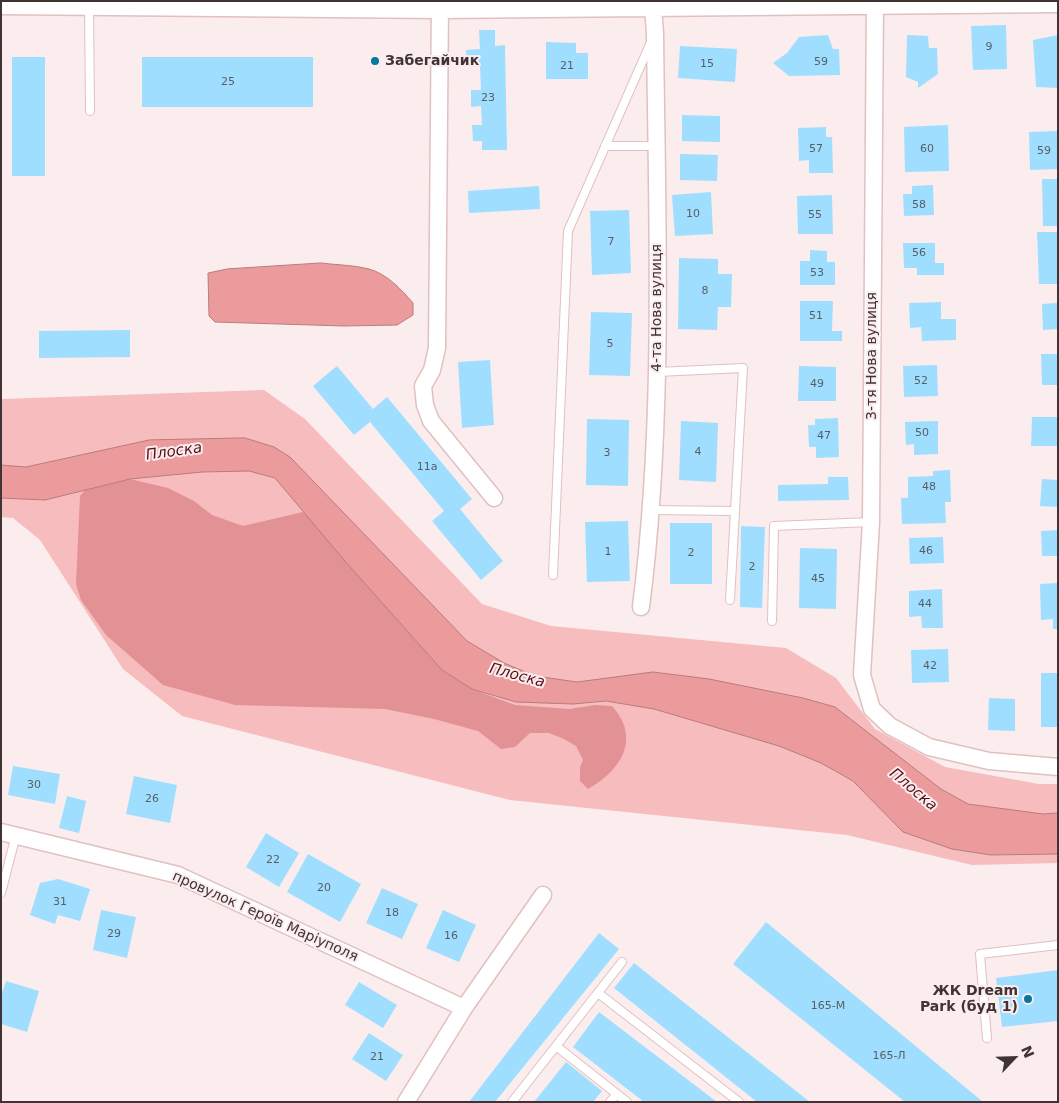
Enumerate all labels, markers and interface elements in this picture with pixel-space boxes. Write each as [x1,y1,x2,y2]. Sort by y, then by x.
house number: 9 [986,40,992,54]
place label: Забегайчик [385,53,479,69]
marker: Забегайчик [369,55,381,67]
house number: 59 [814,55,828,69]
house number: 15 [700,57,714,71]
house number: 21 [560,59,574,73]
house number: 25 [221,75,235,89]
house number: 23 [481,91,495,105]
house number: 57 [809,142,823,156]
house number: 60 [920,142,934,156]
house number: 59 [1037,144,1051,158]
house number: 58 [912,198,926,212]
house number: 10 [686,207,700,221]
house number: 55 [808,208,822,222]
house number: 7 [608,235,614,249]
street label: 4-та Нова вулиця [649,244,665,372]
house number: 56 [912,246,926,260]
house number: 53 [810,266,824,280]
house number: 8 [702,284,708,298]
street label: 3-тя Нова вулиця [864,292,880,420]
house number: 51 [809,309,823,323]
house number: 5 [607,337,613,351]
house number: 52 [914,374,928,388]
house number: 49 [810,377,824,391]
house number: 50 [915,426,929,440]
house number: 47 [817,429,831,443]
water label: Плоска [145,439,203,465]
house number: 4 [695,445,701,459]
house number: 3 [604,446,610,460]
house number: 11а [417,460,437,474]
house number: 48 [922,480,936,494]
house number: 46 [919,544,933,558]
house number: 1 [605,545,611,559]
house number: 2 [688,546,694,560]
house number: 2 [749,560,755,574]
house number: 45 [811,572,825,586]
house number: 44 [918,597,932,611]
house number: 42 [923,659,937,673]
water label: Плоска [487,660,547,692]
water label: Плоска [886,765,940,815]
house number: 30 [27,778,41,792]
house number: 26 [145,792,159,806]
house number: 22 [266,853,280,867]
street label: провулок Героїв Маріуполя [170,868,360,966]
house number: 20 [317,881,331,895]
house number: 31 [53,895,67,909]
house number: 18 [385,906,399,920]
house number: 29 [107,927,121,941]
house number: 16 [444,929,458,943]
place label: ЖК Dream Park (буд 1) [920,983,1018,1016]
marker: ЖК Dream Park (буд 1) [1022,993,1034,1005]
house number: 165-М [811,999,845,1013]
north arrow [989,1033,1039,1083]
text: N [1018,1043,1037,1061]
house number: 165-Л [872,1049,906,1063]
house number: 21 [370,1050,384,1064]

